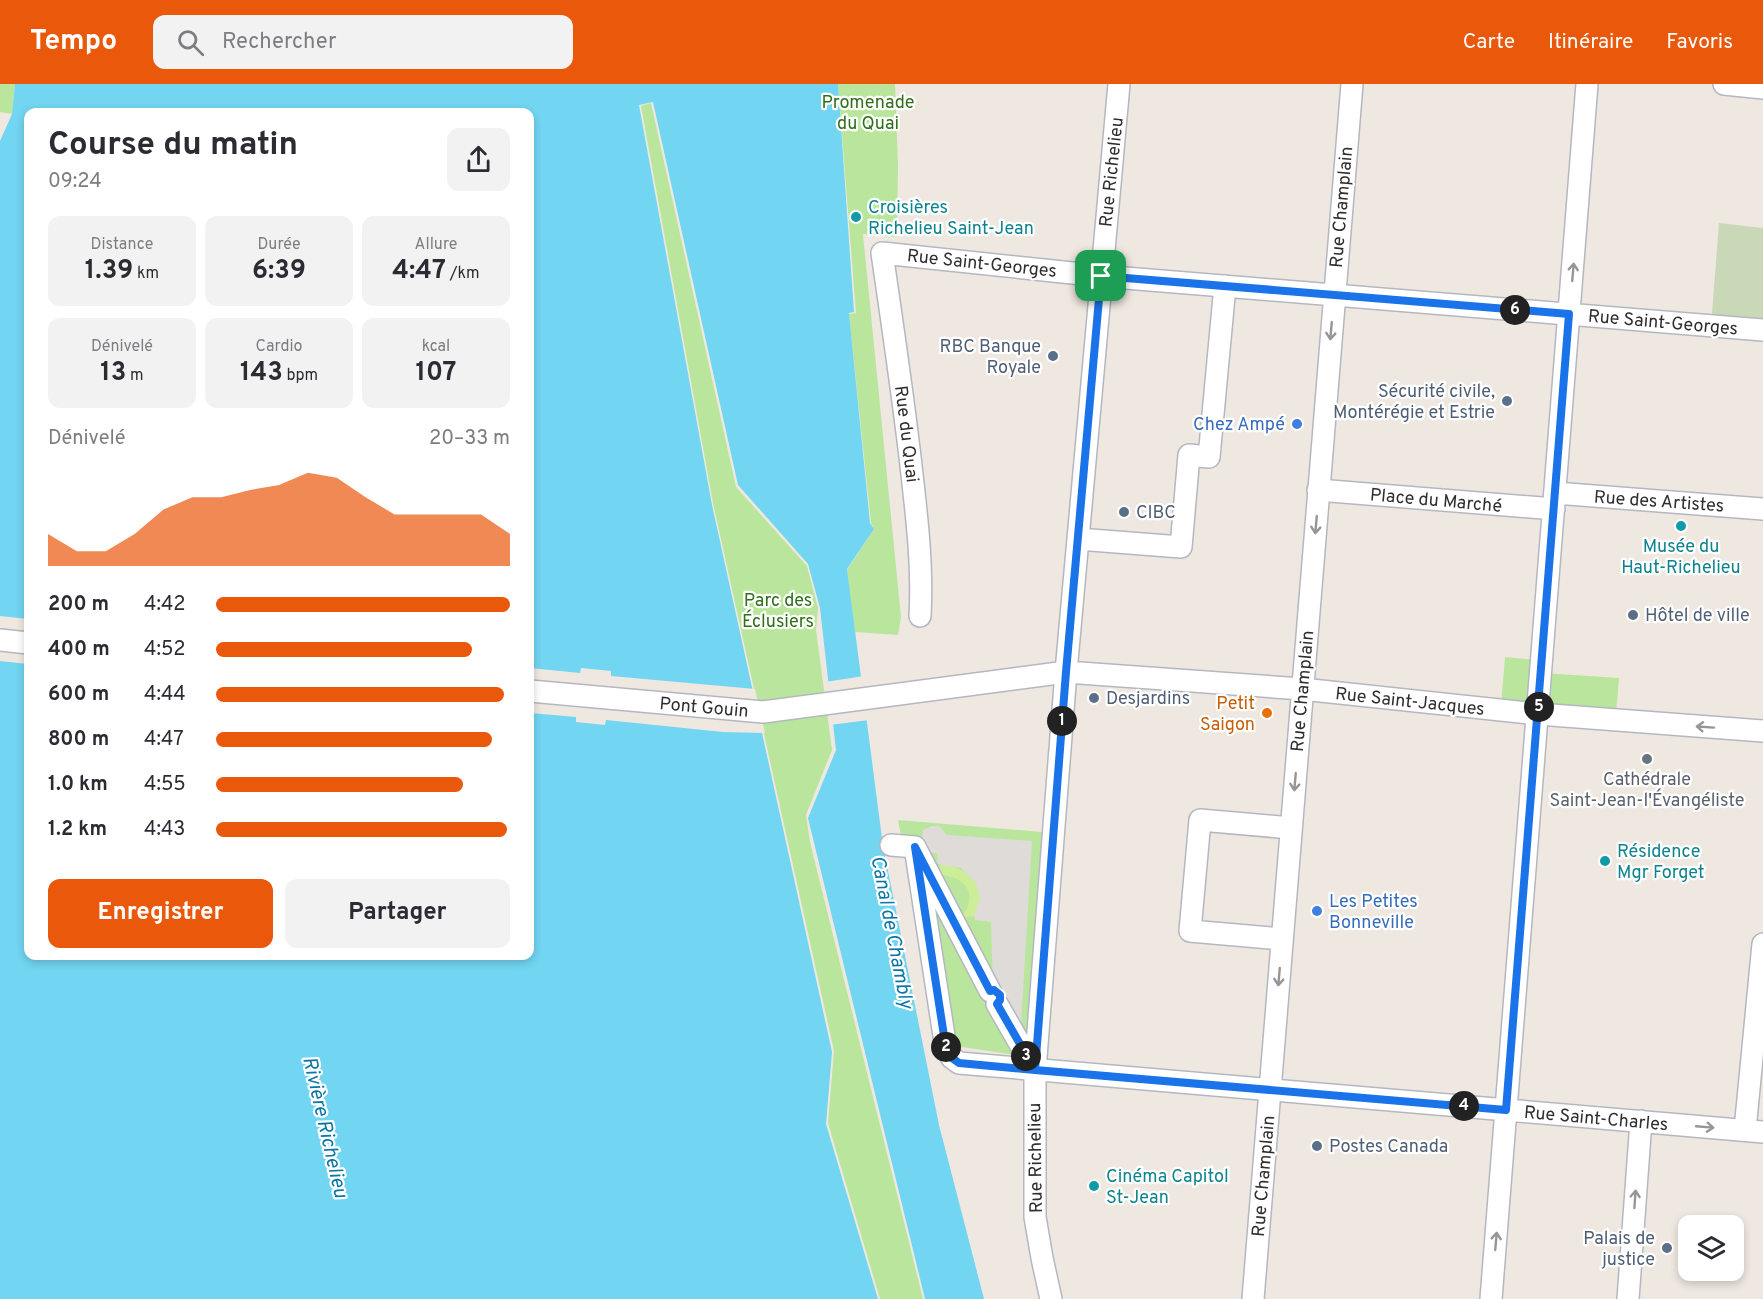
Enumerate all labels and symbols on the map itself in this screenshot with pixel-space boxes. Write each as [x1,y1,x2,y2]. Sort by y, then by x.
park label: Promenade du Quai [822,92,915,136]
street label: Rue Richelieu [1095,116,1130,228]
street label: Rue Champlain [1326,145,1359,269]
place label: Croisières Richelieu Saint-Jean [868,197,1034,241]
marker: Croisières Richelieu Saint-Jean [849,210,863,224]
street label: Rue Saint-Georges [906,245,1058,284]
pin [1075,250,1126,301]
one-way arrow [1567,262,1578,282]
pin: 6 [1500,295,1530,325]
street label: Rue Saint-Georges [1587,305,1739,342]
one-way arrow [1326,320,1337,340]
place label: RBC Banque Royale [940,336,1041,380]
marker: RBC Banque Royale [1046,349,1060,363]
place label: Sécurité civile, Montérégie et Estrie [1333,381,1495,425]
street label: Rue du Quai [888,384,923,484]
marker: Sécurité civile, Montérégie et Estrie [1500,394,1514,408]
place label: Chez Ampé [1193,414,1285,437]
marker: Chez Ampé [1290,417,1304,431]
street label: Place du Marché [1369,484,1503,519]
street label: Rue des Artistes [1593,486,1725,519]
place label: CIBC [1136,502,1176,525]
marker: CIBC [1117,505,1131,519]
one-way arrow [1310,515,1321,535]
marker: Musée du Haut-Richelieu [1674,519,1688,533]
place label: Musée du Haut-Richelieu [1621,536,1741,580]
park label: Parc des Éclusiers [742,590,814,634]
place label: Hôtel de ville [1645,605,1750,628]
marker: Hôtel de ville [1626,608,1640,622]
street label: Rue Champlain [1287,629,1320,753]
street label: Rue Saint-Jacques [1334,683,1486,722]
place label: Desjardins [1106,688,1190,711]
marker: Desjardins [1087,691,1101,705]
pin: 5 [1524,692,1554,722]
street label: Pont Gouin [658,693,749,724]
place label: Petit Saigon [1200,693,1255,737]
pin: 1 [1047,706,1077,736]
marker: Petit Saigon [1260,706,1274,720]
one-way arrow [1695,721,1715,732]
marker: Cathédrale Saint-Jean-l'Évangéliste [1640,752,1654,766]
place label: Cathédrale Saint-Jean-l'Évangéliste [1549,769,1745,813]
one-way arrow [1289,772,1300,792]
place label: Résidence Mgr Forget [1617,841,1705,885]
water label: Canal de Chambly [863,854,919,1013]
marker: Résidence Mgr Forget [1598,854,1612,868]
place label: Les Petites Bonneville [1329,891,1418,935]
marker: Les Petites Bonneville [1310,904,1324,918]
one-way arrow [1273,966,1284,986]
pin: 2 [931,1032,961,1062]
pin: 3 [1011,1041,1041,1071]
water label: Rivière Richelieu [295,1054,353,1202]
pin: 4 [1449,1091,1479,1121]
street label: Rue Saint-Charles [1523,1102,1669,1137]
street label: Rue Richelieu [1024,1103,1049,1213]
street label: Rue Champlain [1248,1114,1281,1238]
one-way arrow [1694,1122,1714,1133]
place label: Postes Canada [1329,1136,1448,1159]
marker: Postes Canada [1310,1139,1324,1153]
place label: Cinéma Capitol St-Jean [1106,1166,1229,1210]
marker: Cinéma Capitol St-Jean [1087,1179,1101,1193]
one-way arrow [1630,1189,1641,1209]
place label: Palais de justice [1583,1228,1655,1272]
one-way arrow [1490,1231,1501,1251]
marker: Palais de justice [1660,1241,1674,1255]

